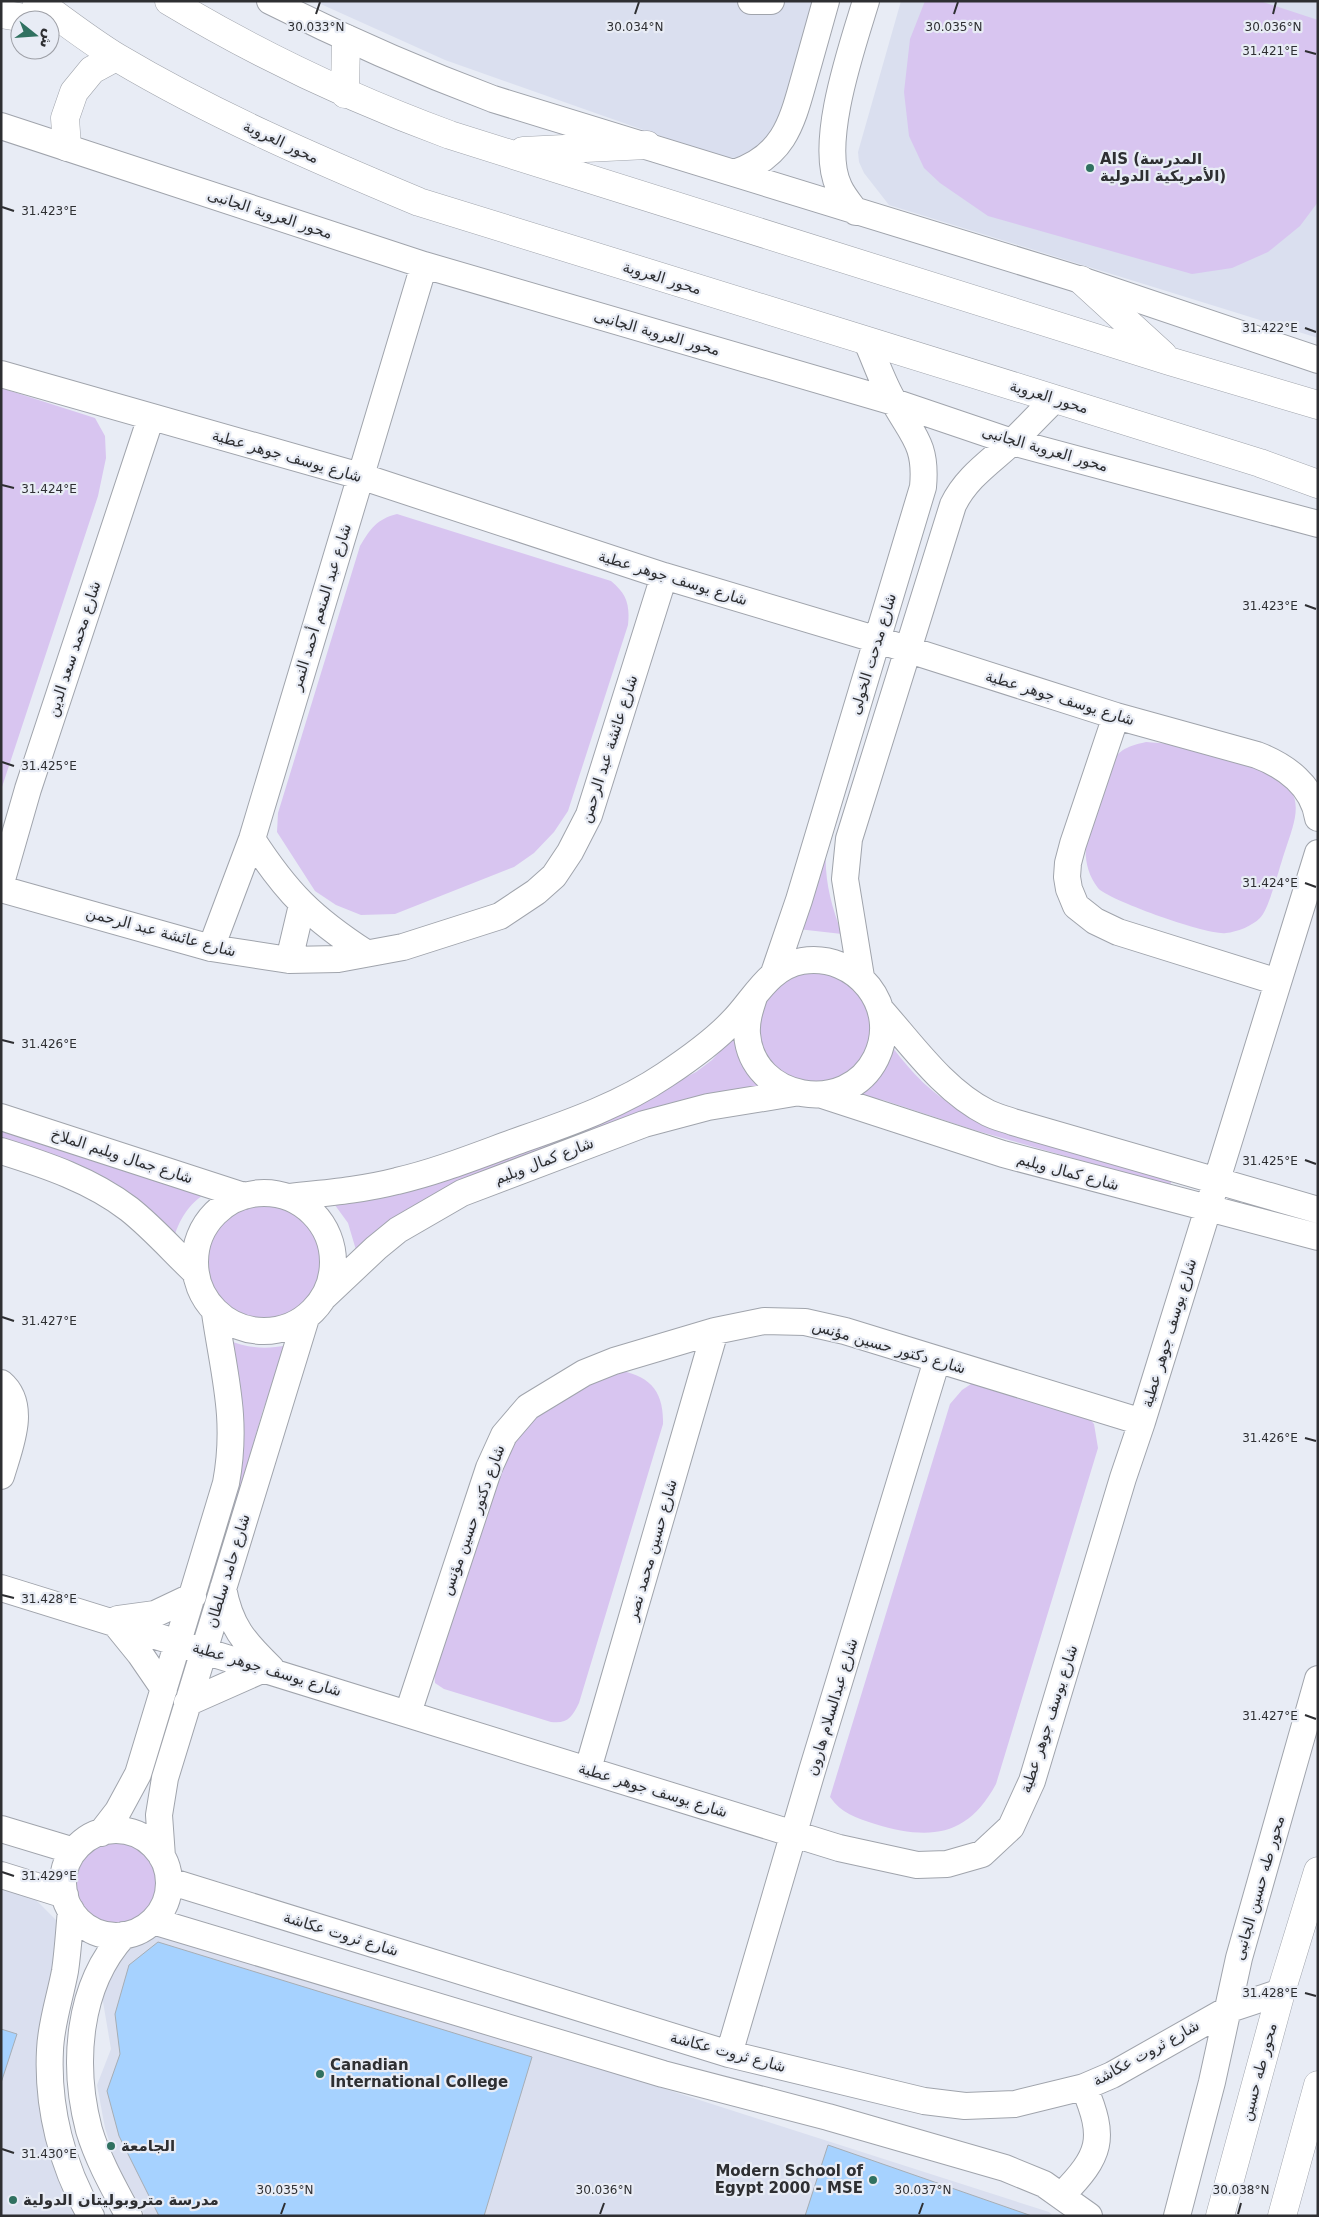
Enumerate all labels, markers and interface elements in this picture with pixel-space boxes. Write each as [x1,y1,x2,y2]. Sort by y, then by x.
north arrow [10,10,60,60]
text: 30.033°N [288,20,344,34]
text: 30.034°N [607,20,663,34]
text: 30.035°N [926,20,982,34]
text: 30.036°N [1245,20,1301,34]
text: ش [37,27,58,50]
text: 31.421°E [1242,44,1298,58]
street label: محور العروبة [240,117,322,167]
place label: AIS (المدرسة الأمريكية الدولية) [1100,150,1226,185]
marker: AIS (المدرسة الأمريكية الدولية) [1084,162,1096,174]
street label: محور العروبة الجانبى [205,185,335,243]
text: 31.423°E [21,204,77,218]
street label: محور العروبة [621,258,703,298]
street label: محور العروبة الجانبى [592,306,722,360]
text: 31.422°E [1242,321,1298,335]
street label: محور العروبة [1008,377,1090,417]
street label: محور العروبة الجانبى [980,422,1110,476]
street label: شارع يوسف جوهر عطية [210,426,364,486]
text: 31.424°E [21,482,77,496]
street label: شارع عبد المنعم أحمد النمر [286,521,355,693]
street label: شارع يوسف جوهر عطية [596,547,750,609]
street label: شارع محمد سعد الدين [44,579,104,719]
street label: شارع مدحت الخولى [846,591,900,717]
text: 31.423°E [1242,599,1298,613]
street label: شارع يوسف جوهر عطية [983,667,1137,729]
street label: شارع عائشة عبد الرحمن [577,673,641,825]
text: 31.425°E [21,759,77,773]
text: 31.424°E [1242,876,1298,890]
street label: شارع عائشة عبد الرحمن [84,903,238,961]
text: 31.426°E [21,1037,77,1051]
street label: شارع جمال ويليم الملاخ [49,1125,195,1187]
street label: شارع كمال ويليم [492,1134,596,1188]
street label: شارع كمال ويليم [1015,1150,1121,1194]
text: 31.425°E [1242,1154,1298,1168]
street label: شارع يوسف جوهر عطية [1138,1256,1200,1410]
text: 31.427°E [21,1314,77,1328]
street label: شارع دكتور حسين مؤنس [810,1316,968,1378]
text: 31.426°E [1242,1431,1298,1445]
street label: شارع دكتور حسين مؤنس [437,1442,509,1598]
street label: شارع حسين محمد نصر [623,1477,681,1624]
street label: شارع حامد سلطان [202,1512,254,1630]
text: 31.428°E [21,1592,77,1606]
street label: شارع عبدالسلام هارون [803,1636,861,1778]
street label: شارع يوسف جوهر عطية [190,1638,344,1700]
street label: شارع يوسف جوهر عطية [1017,1643,1081,1795]
text: 31.427°E [1242,1709,1298,1723]
street label: شارع يوسف جوهر عطية [576,1759,730,1821]
street label: محور طه حسين الجانبى [1230,1814,1288,1962]
text: 31.429°E [21,1869,77,1883]
street label: شارع ثروت عكاشة [281,1908,401,1960]
text: 31.428°E [1242,1986,1298,2000]
street label: شارع ثروت عكاشة [1090,2016,1202,2090]
street label: محور طه حسين [1237,2021,1281,2123]
street label: شارع ثروت عكاشة [668,2028,788,2076]
place label: Canadian International College [330,2056,508,2091]
marker: Canadian International College [314,2068,326,2080]
place label: الجامعة [121,2137,175,2155]
marker: الجامعة [105,2140,117,2152]
text: 31.430°E [21,2147,77,2161]
place label: Modern School of Egypt 2000 - MSE [715,2162,863,2197]
marker: Modern School of Egypt 2000 - MSE [867,2174,879,2186]
text: 30.035°N [257,2183,313,2197]
text: 30.036°N [576,2183,632,2197]
text: 30.037°N [895,2183,951,2197]
text: 30.038°N [1213,2183,1269,2197]
place label: مدرسة متروبوليتان الدولية [23,2191,219,2209]
marker: مدرسة متروبوليتان الدولية [7,2194,19,2206]

